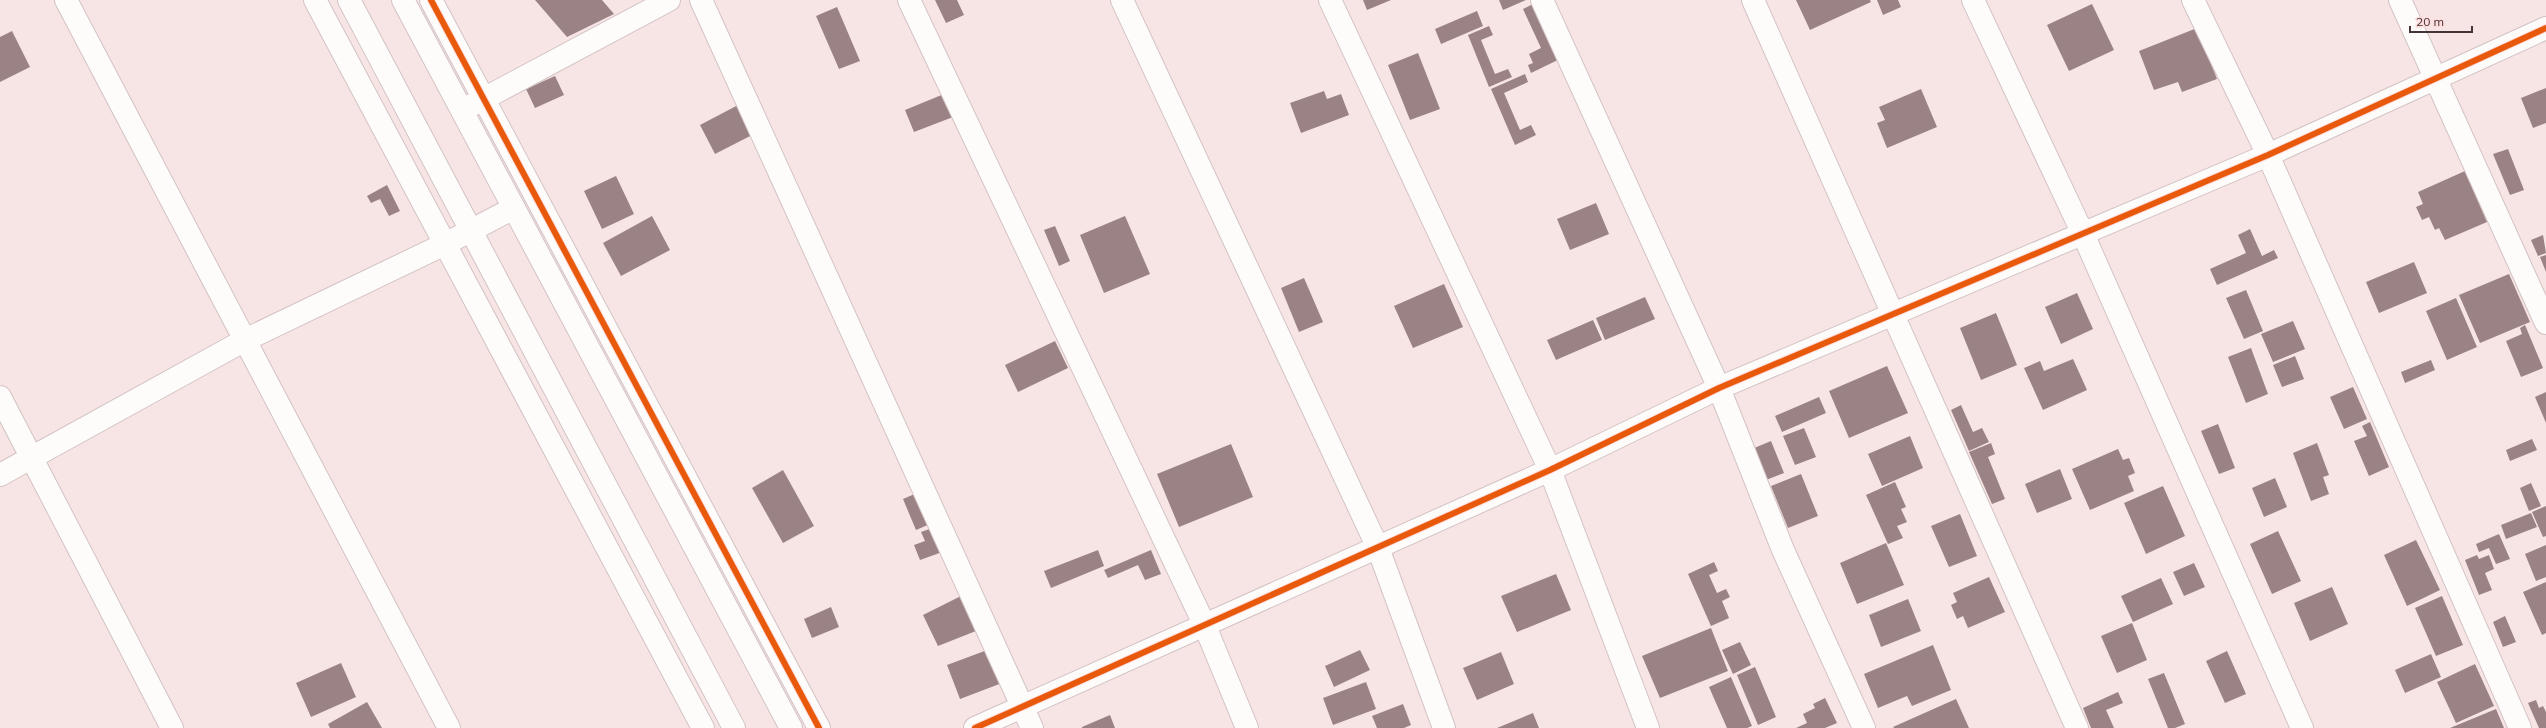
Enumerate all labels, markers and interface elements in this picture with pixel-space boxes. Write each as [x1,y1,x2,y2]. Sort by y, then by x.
scale bar [2410,8,2472,34]
text: 20 m [2416,14,2444,29]

